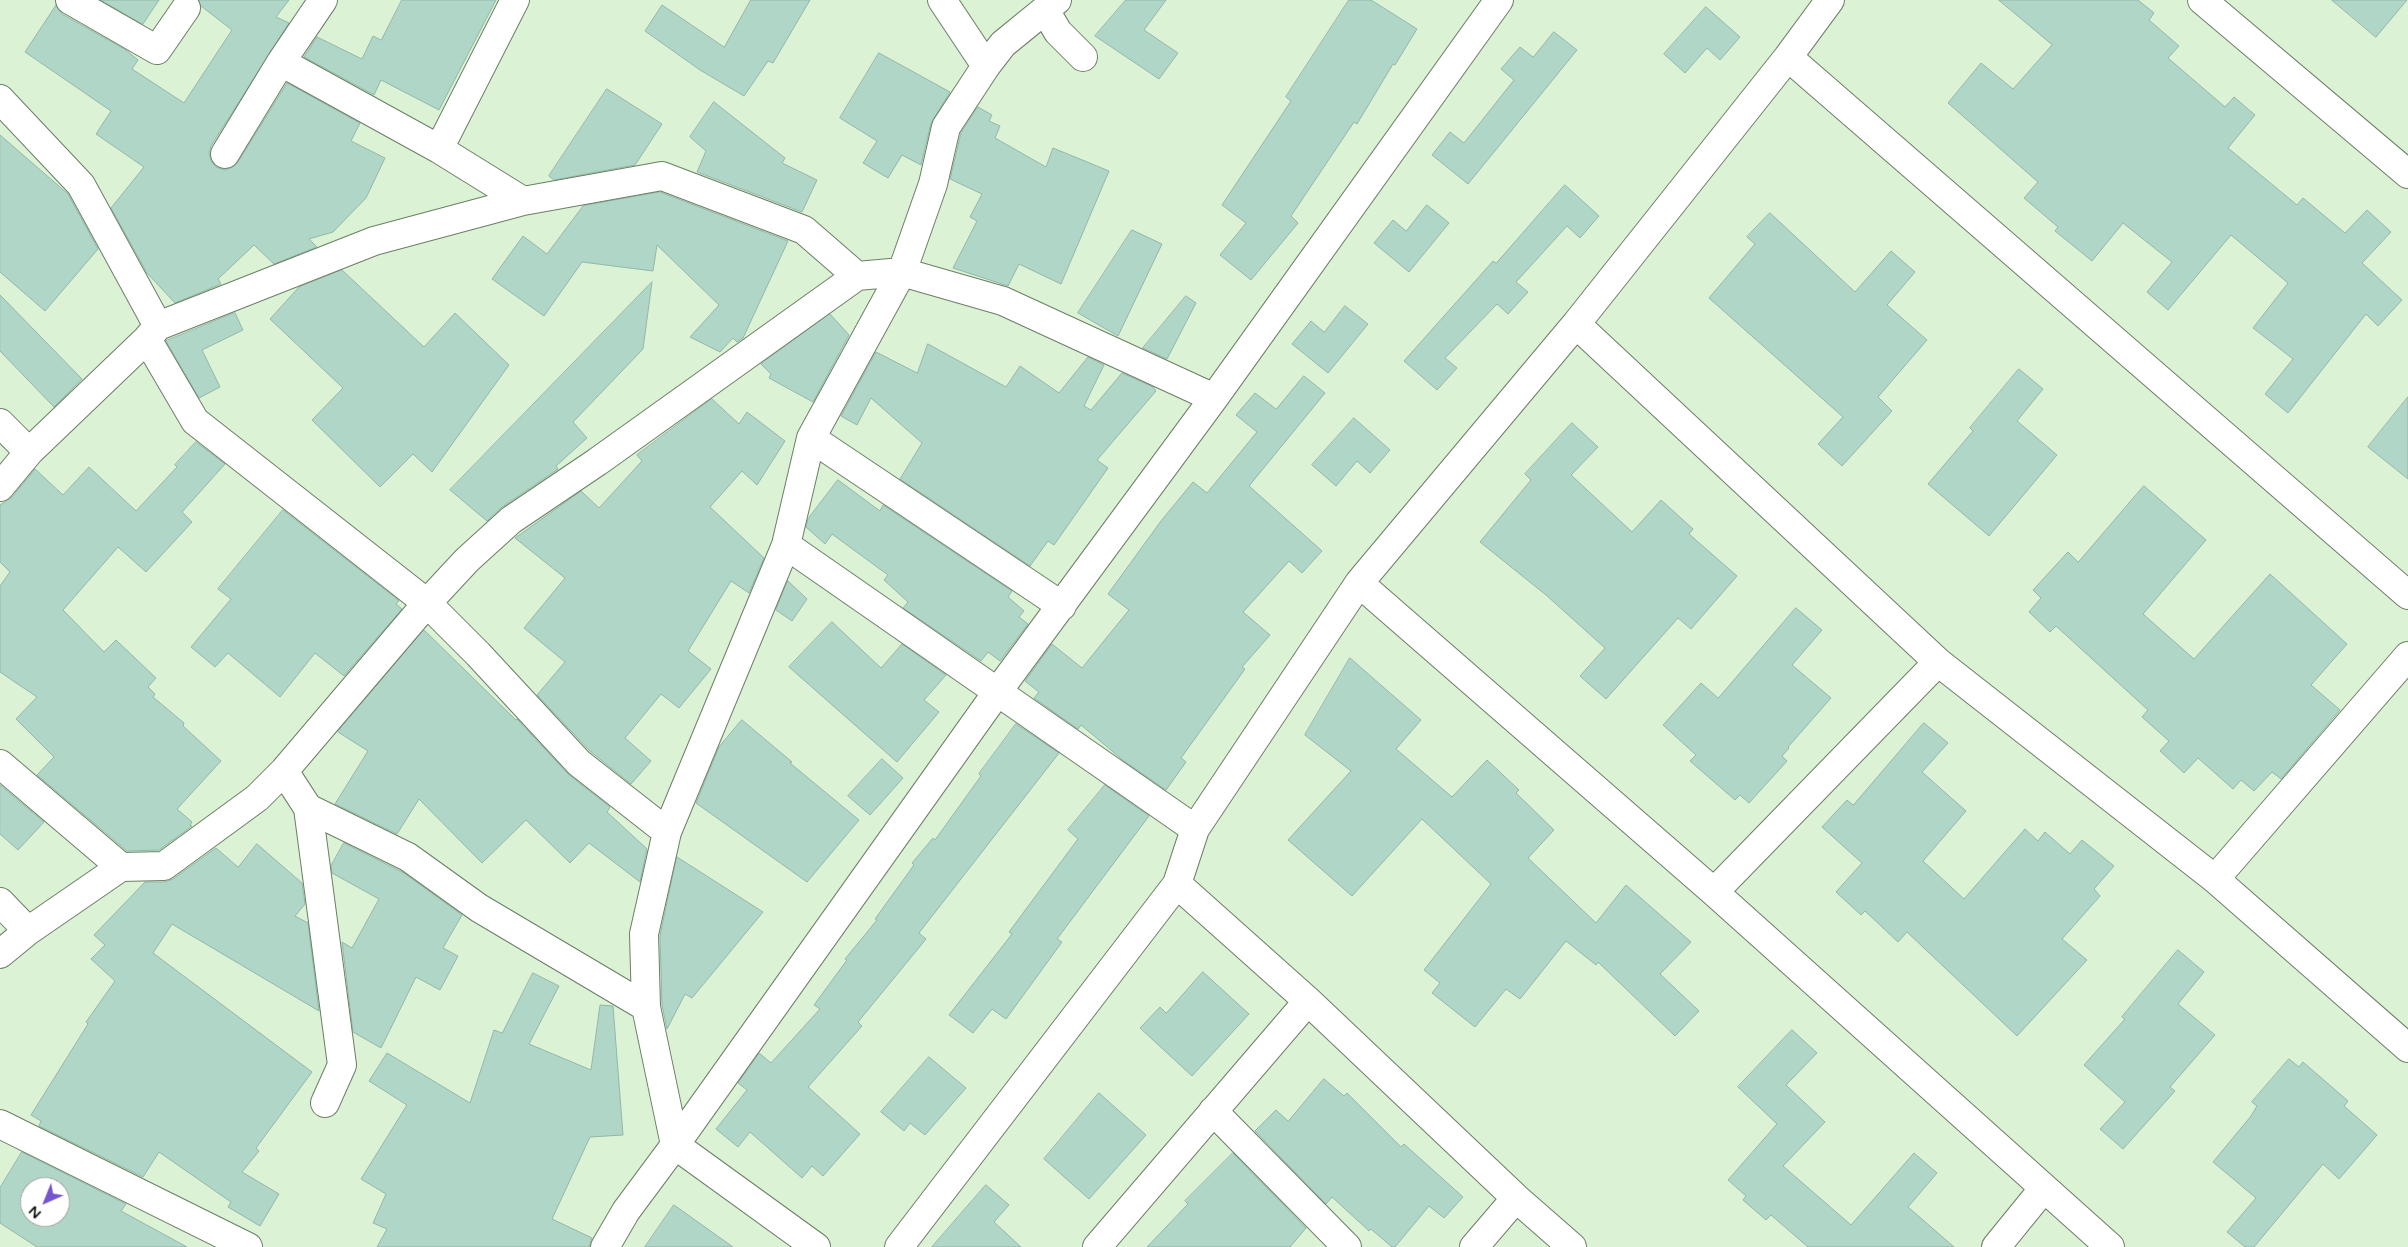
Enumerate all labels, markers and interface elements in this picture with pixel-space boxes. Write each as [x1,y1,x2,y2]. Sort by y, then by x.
north arrow [20,1177,70,1227]
text: N [25,1202,45,1222]

